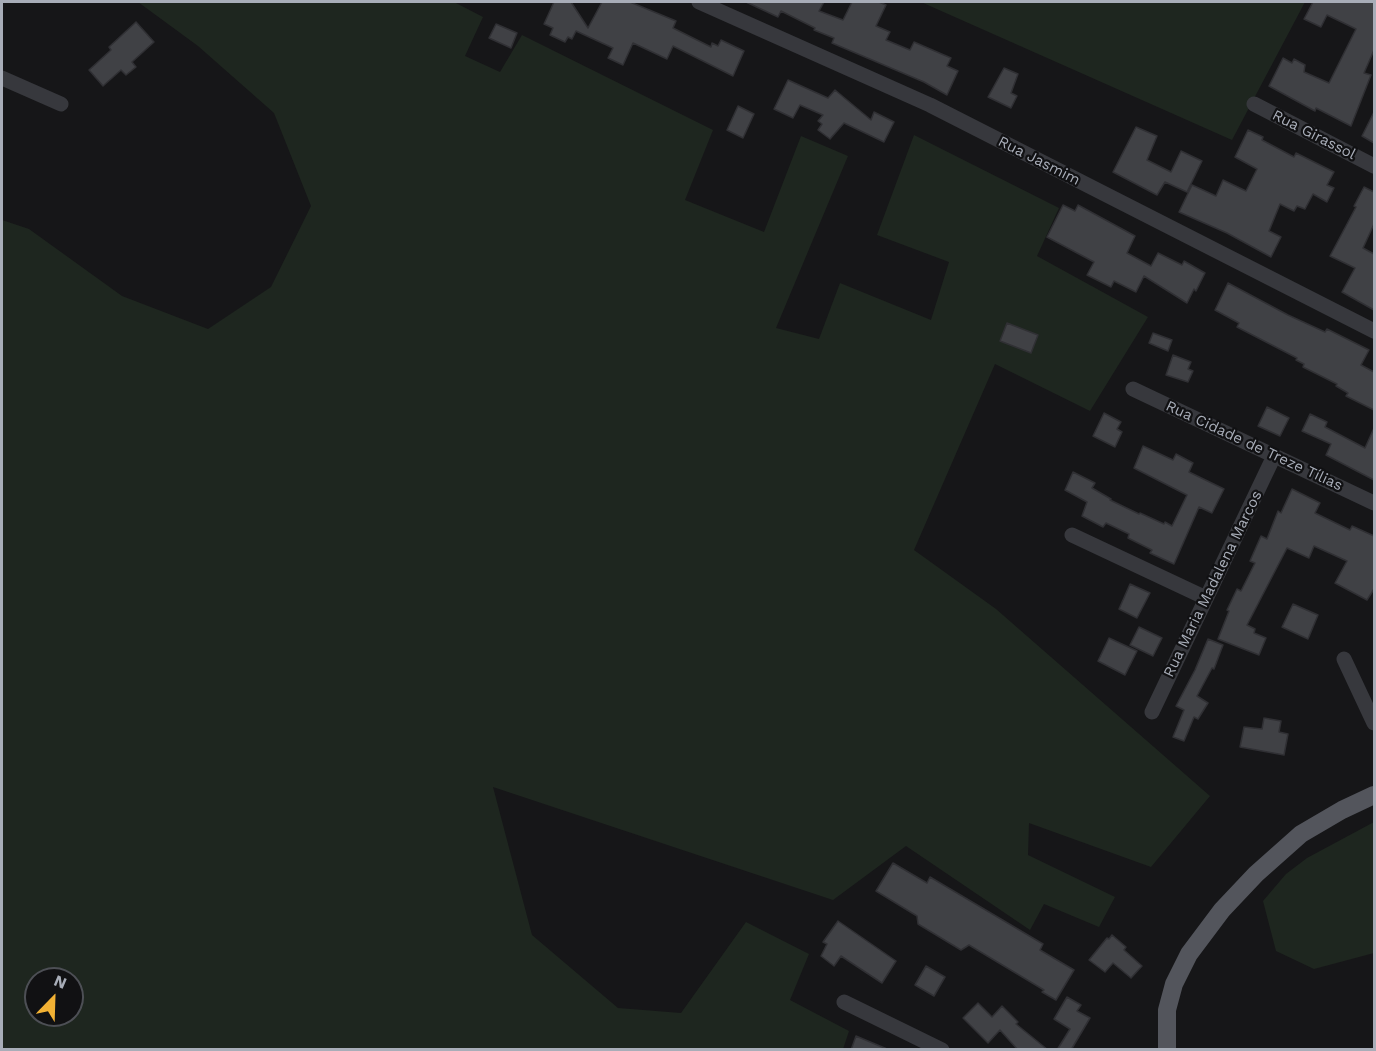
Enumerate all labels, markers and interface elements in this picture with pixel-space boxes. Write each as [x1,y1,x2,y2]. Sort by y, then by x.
street label: Rua Girassol [1269,106,1359,164]
street label: Rua Jasmim [995,133,1083,189]
street label: Rua Cidade de Treze Tílias [1163,397,1345,495]
street label: Rua Maria Madalena Marcos [1160,488,1266,680]
north arrow [24,967,84,1027]
text: N [51,971,70,993]

